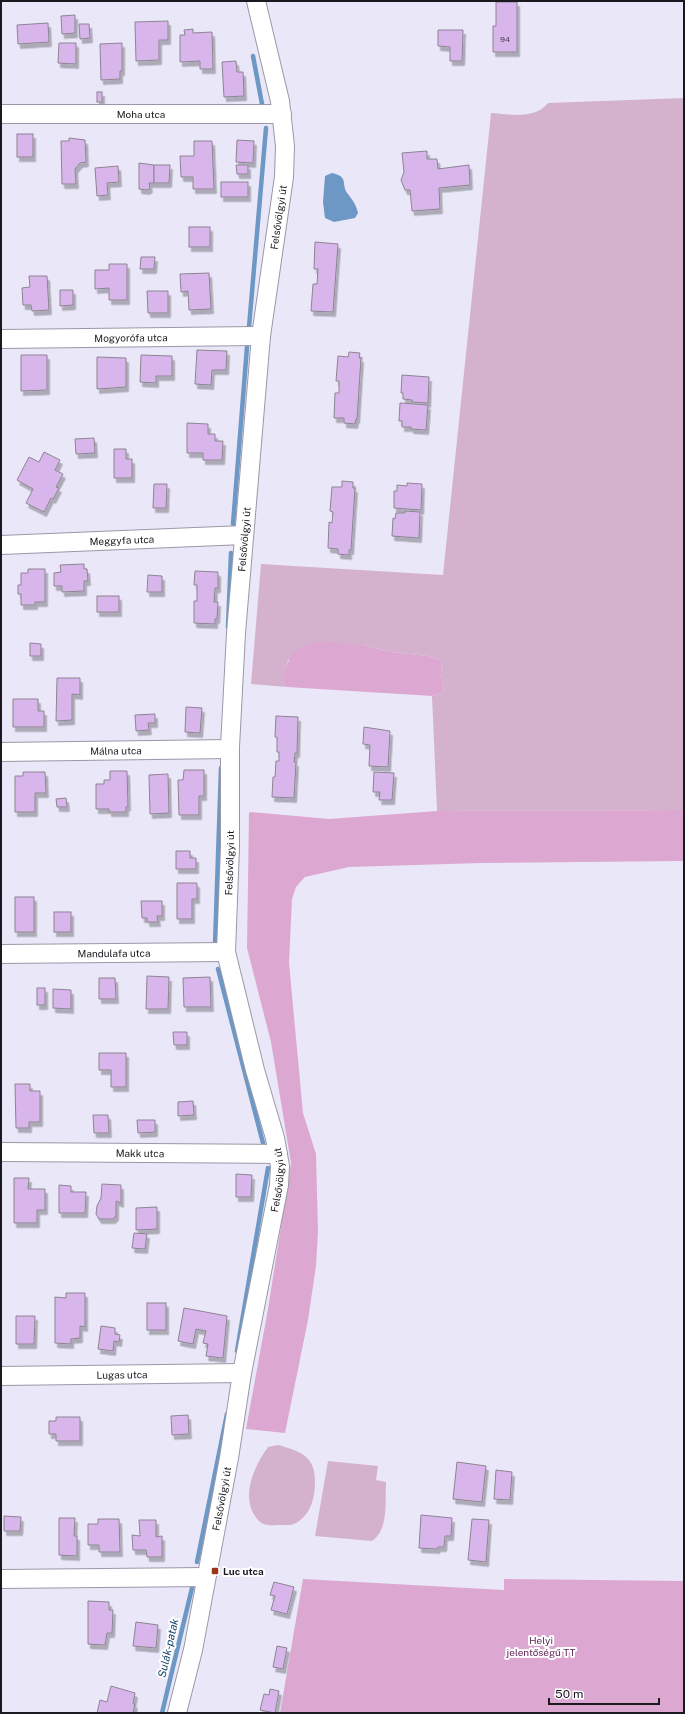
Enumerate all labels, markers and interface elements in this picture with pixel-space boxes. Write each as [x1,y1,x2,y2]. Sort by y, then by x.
house number: 94 [500,34,510,44]
street label: Moha utca [117,108,165,120]
street label: Felsővölgyi út [268,184,289,250]
street label: Mogyorófa utca [94,331,168,344]
street label: Felsővölgyi út [235,506,253,572]
street label: Meggyfa utca [89,533,154,547]
street label: Málna utca [90,744,142,757]
street label: Felsővölgyi út [222,830,236,896]
street label: Mandulafa utca [78,947,150,959]
street label: Makk utca [116,1147,164,1159]
street label: Felsővölgyi út [268,1147,286,1213]
street label: Lugas utca [96,1368,148,1381]
street label: Felsővölgyi út [209,1465,233,1532]
place label: Luc utca [223,1565,264,1577]
marker: Luc utca [210,1566,220,1576]
water label: Sulák-patak [155,1617,181,1679]
park label: Helyi jelentőségű TT [506,1634,575,1658]
scale bar [549,1680,659,1706]
text: 50 m [555,1687,583,1701]

